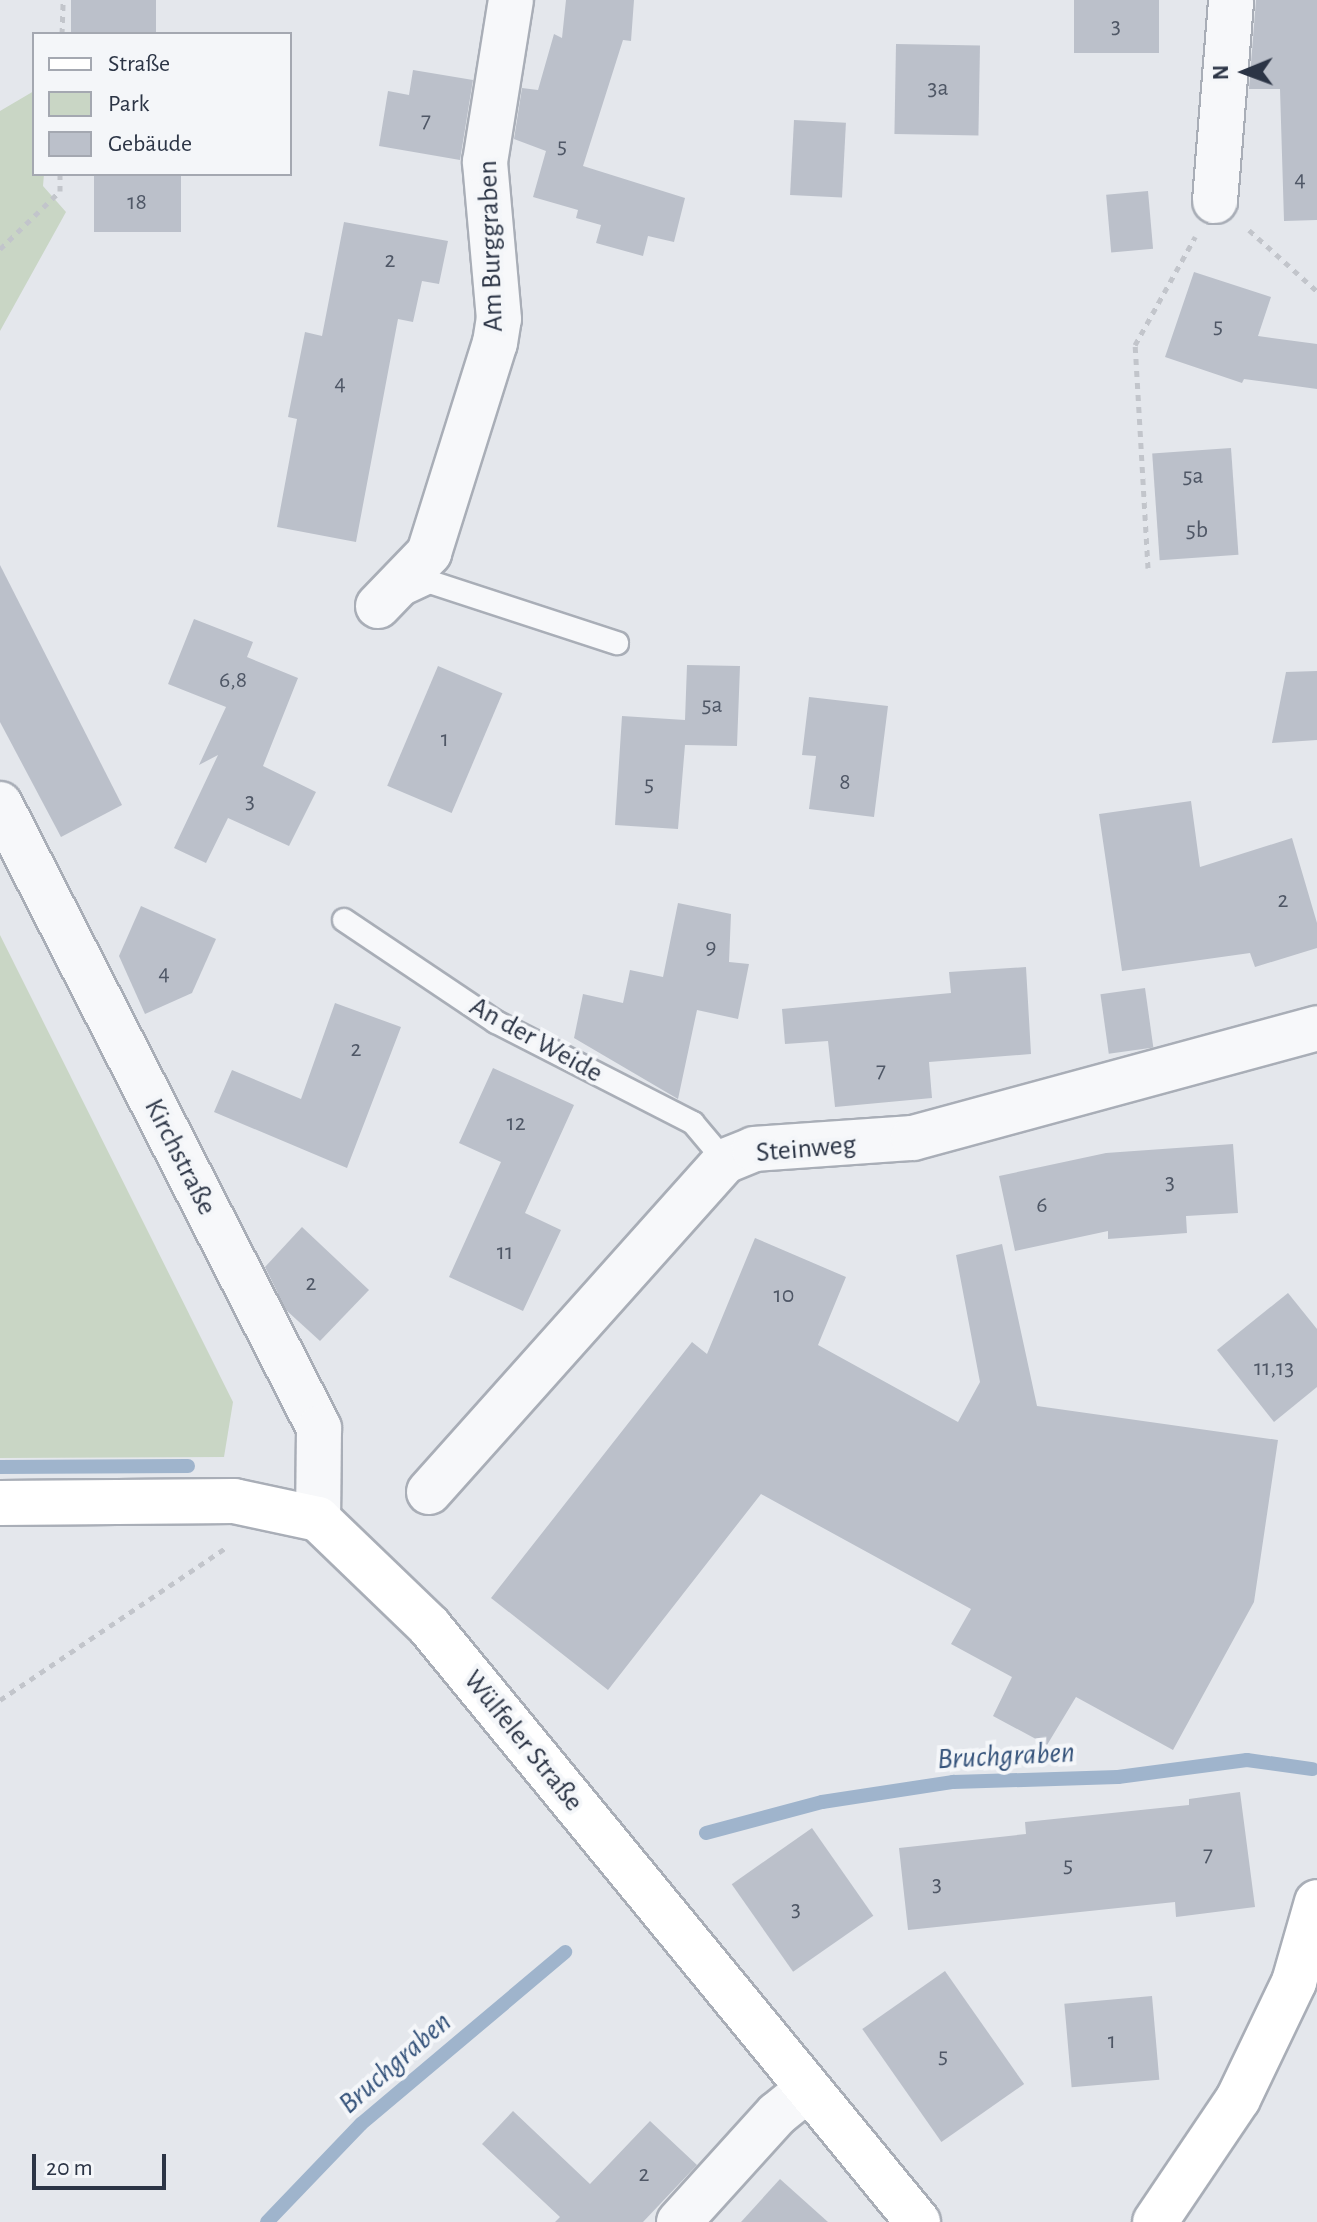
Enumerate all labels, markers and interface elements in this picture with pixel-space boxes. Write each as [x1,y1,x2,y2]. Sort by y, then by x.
house number: 3 [1111,13,1121,41]
legend [32,32,292,176]
north arrow [1205,32,1285,112]
text: Straße [108,52,170,76]
text: N [1210,65,1232,80]
house number: 3a [928,75,948,103]
text: Park [108,92,149,116]
house number: 7 [421,107,431,135]
text: Gebäude [108,132,192,156]
house number: 5 [557,133,567,161]
street label: Am Burggraben [471,160,511,332]
house number: 4 [1294,166,1306,194]
house number: 18 [127,189,147,217]
house number: 2 [385,247,395,275]
house number: 5 [1213,313,1223,341]
house number: 4 [334,370,346,398]
house number: 5a [1182,463,1204,491]
house number: 5b [1186,517,1208,545]
house number: 6,8 [219,667,247,695]
house number: 5a [701,692,723,720]
house number: 1 [441,726,449,754]
house number: 8 [839,769,851,797]
house number: 5 [644,771,654,799]
house number: 3 [245,788,255,816]
house number: 2 [1278,887,1288,915]
house number: 9 [705,934,717,962]
house number: 4 [158,960,170,988]
street label: An der Weide [464,990,608,1090]
house number: 2 [351,1036,361,1064]
house number: 7 [876,1057,886,1085]
street label: Kirchstraße [136,1093,224,1221]
house number: 12 [506,1110,526,1138]
street label: Steinweg [755,1128,857,1170]
house number: 3 [1165,1169,1175,1197]
house number: 6 [1036,1192,1048,1220]
house number: 11 [497,1239,513,1267]
house number: 2 [306,1270,316,1298]
house number: 10 [774,1282,794,1310]
house number: 11,13 [1254,1355,1294,1383]
street label: Wülfeler Straße [456,1664,590,1818]
water label: Bruchgraben [936,1734,1076,1778]
house number: 7 [1203,1841,1213,1869]
house number: 5 [1063,1852,1073,1880]
house number: 3 [932,1871,942,1899]
house number: 3 [791,1896,801,1924]
water label: Bruchgraben [331,2004,459,2122]
house number: 1 [1108,2028,1116,2056]
house number: 5 [938,2043,948,2071]
scale bar [36,2138,170,2188]
text: 20 m [46,2156,93,2180]
house number: 2 [639,2161,649,2189]

